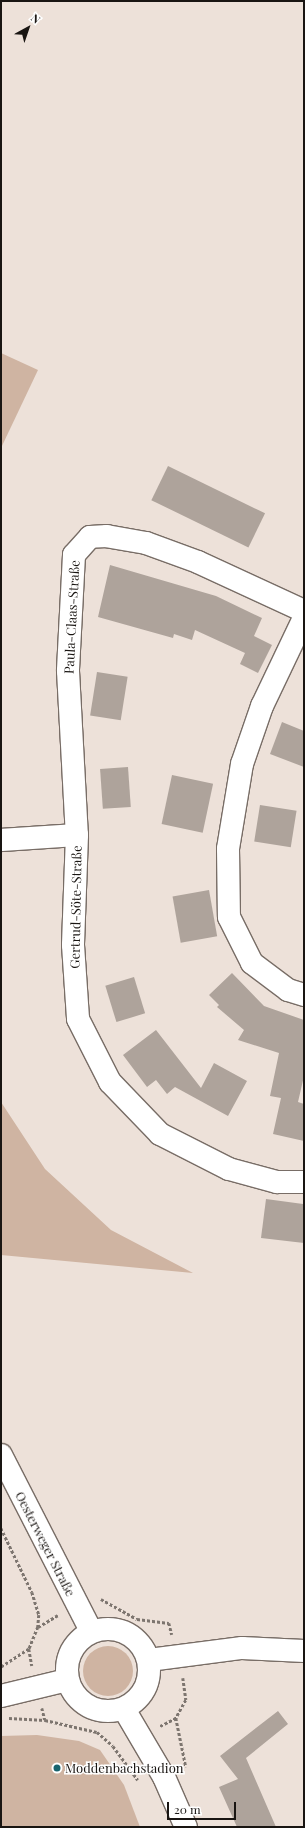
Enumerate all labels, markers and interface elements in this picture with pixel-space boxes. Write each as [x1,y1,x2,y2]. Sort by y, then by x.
north arrow [8,8,48,48]
text: N [28,10,44,27]
street label: Paula-Claas-Straße [61,560,83,674]
street label: Gertrud-Söte-Straße [67,845,85,969]
street label: Oesterweger Straße [12,1489,78,1599]
place label: Moddenbachstadion [65,1760,184,1776]
marker: Moddenbachstadion [52,1763,62,1773]
scale bar [169,1794,238,1820]
text: 20 m [174,1801,201,1817]

